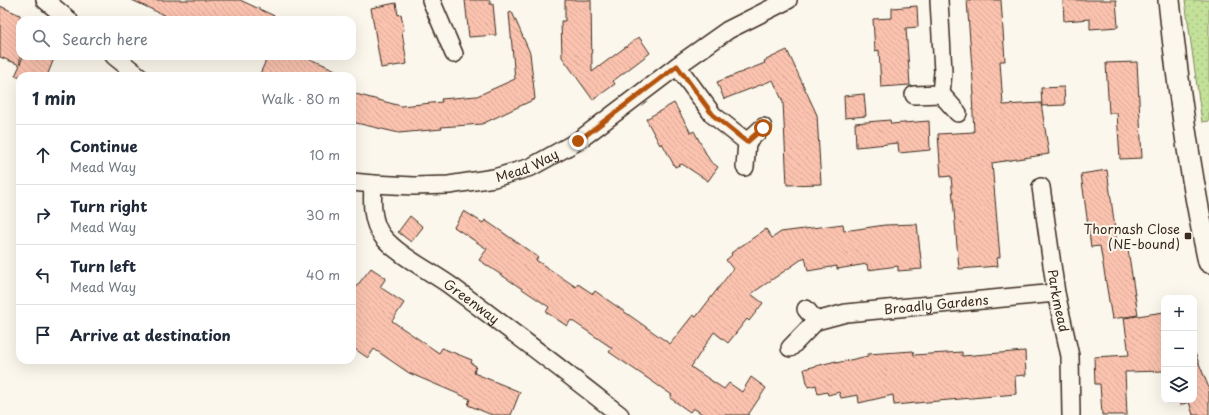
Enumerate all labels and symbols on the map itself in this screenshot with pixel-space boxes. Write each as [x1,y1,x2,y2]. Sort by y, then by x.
route start [754,119,772,137]
route end [569,132,587,150]
street label: Mead Way [493,144,562,186]
place label: Thornash Close (NE-bound) [1084,219,1180,253]
marker: Thornash Close (NE-bound) [1183,231,1193,241]
street label: Parkmead [1044,268,1074,334]
street label: Greenway [440,274,504,328]
street label: Broadly Gardens [883,289,989,318]

